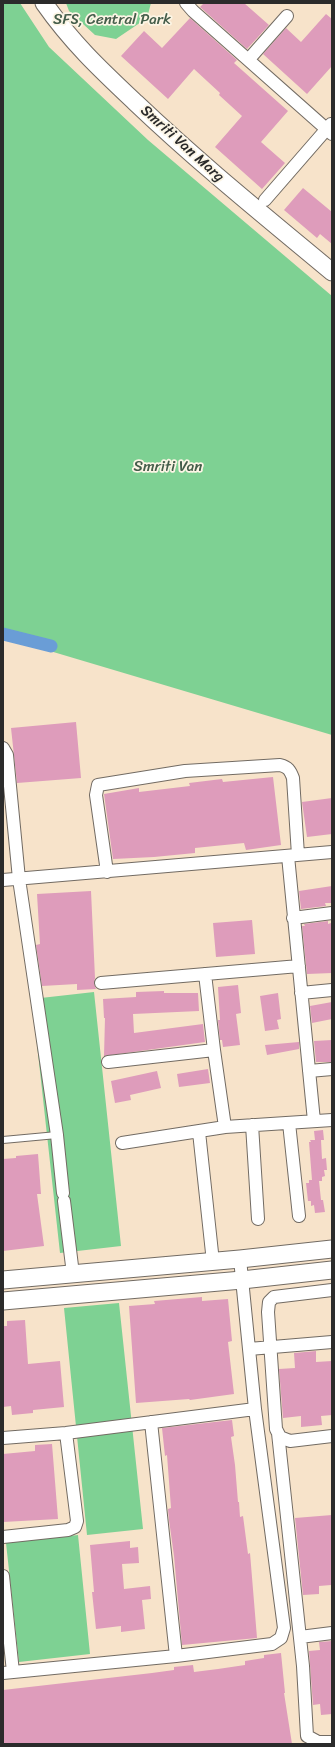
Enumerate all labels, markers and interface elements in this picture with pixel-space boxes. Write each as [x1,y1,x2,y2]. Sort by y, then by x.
park label: SFS, Central Park [53,11,171,29]
street label: Smriti Van Marg [137,102,227,186]
park label: Smriti Van [134,458,202,476]

